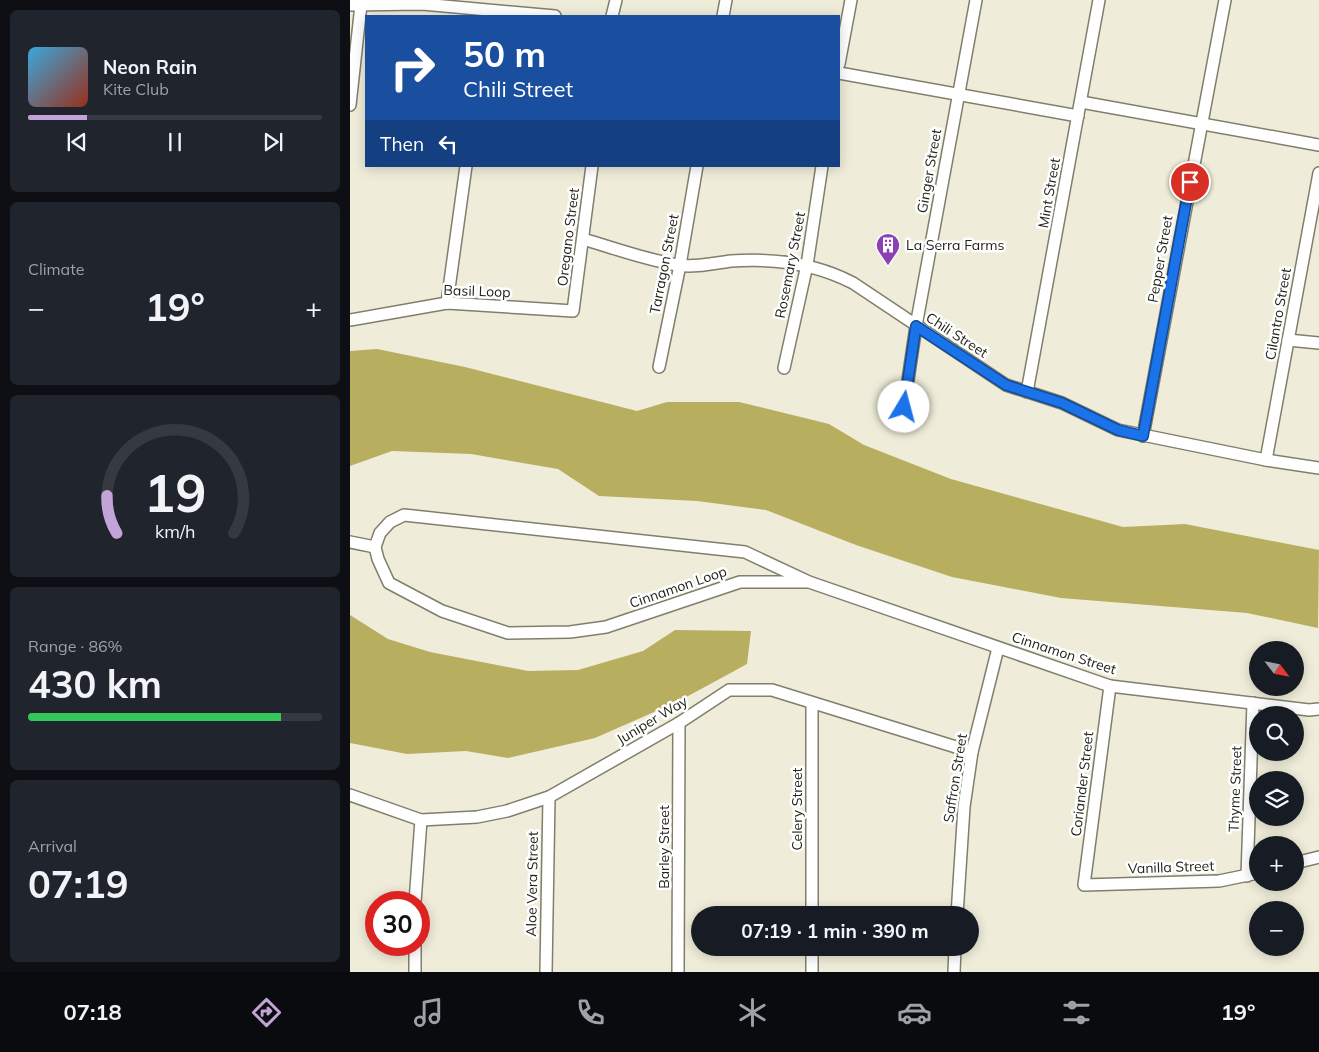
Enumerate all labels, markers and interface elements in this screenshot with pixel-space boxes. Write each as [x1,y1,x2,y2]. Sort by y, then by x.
text: 50 m [463,32,546,76]
icon: right [380,35,445,100]
text: Neon Rain [103,55,197,79]
text: Chili Street [463,75,573,103]
text: Kite Club [103,79,169,99]
street label: Ginger Street [913,127,945,215]
icon: previous [63,128,91,156]
icon: pause [161,128,189,156]
icon: next [259,128,287,156]
icon: left [434,130,462,158]
text: Then [380,132,424,156]
street label: Mint Street [1034,156,1064,229]
pin [1169,161,1211,203]
icon: arrive [1176,168,1204,196]
street label: Oregano Street [553,187,583,287]
street label: Rosemary Street [771,210,809,320]
street label: Tarragon Street [646,212,683,315]
street label: Pepper Street [1143,214,1177,304]
building icon: La Serra Farms [875,232,901,266]
place label: La Serra Farms [906,236,1005,254]
text: Climate [28,259,84,279]
street label: Cilantro Street [1261,267,1295,361]
street label: Basil Loop [443,281,511,301]
text: 19° [145,283,205,331]
text: − [28,290,45,325]
text: + [305,290,322,325]
street label: Chili Street [923,308,991,362]
position arrow [877,380,929,432]
text: 19 [144,460,206,525]
text: km/h [155,520,195,542]
street label: Cinnamon Loop [627,562,729,612]
street label: Cinnamon Street [1010,628,1119,678]
text: Range · 86% [28,636,123,656]
north arrow [1249,641,1304,696]
map controls [1249,641,1304,956]
text: 430 km [28,660,162,708]
street label: Juniper Way [613,692,691,748]
button: search [1249,706,1304,761]
street label: Coriander Street [1067,730,1097,837]
street label: Saffron Street [939,732,971,824]
street label: Thyme Street [1224,745,1246,832]
street label: Celery Street [788,767,806,850]
button: layers [1249,771,1304,826]
street label: Barley Street [655,805,673,889]
street label: Aloe Vera Street [522,831,542,937]
text: Arrival [28,836,77,856]
button: + [1249,836,1304,891]
street label: Vanilla Street [1128,856,1215,878]
text: 07:19 [28,860,129,908]
speed limit sign: 30 [365,891,430,956]
button: − [1249,901,1304,956]
text: 07:19 · 1 min · 390 m [741,919,929,943]
icon: directions [249,995,284,1030]
icon: music [411,995,446,1030]
icon: phone [573,995,608,1030]
icon: climate [735,995,770,1030]
icon: car [897,995,932,1030]
icon: filters [1059,995,1094,1030]
text: 07:18 [63,998,122,1026]
text: 19° [1221,998,1255,1026]

